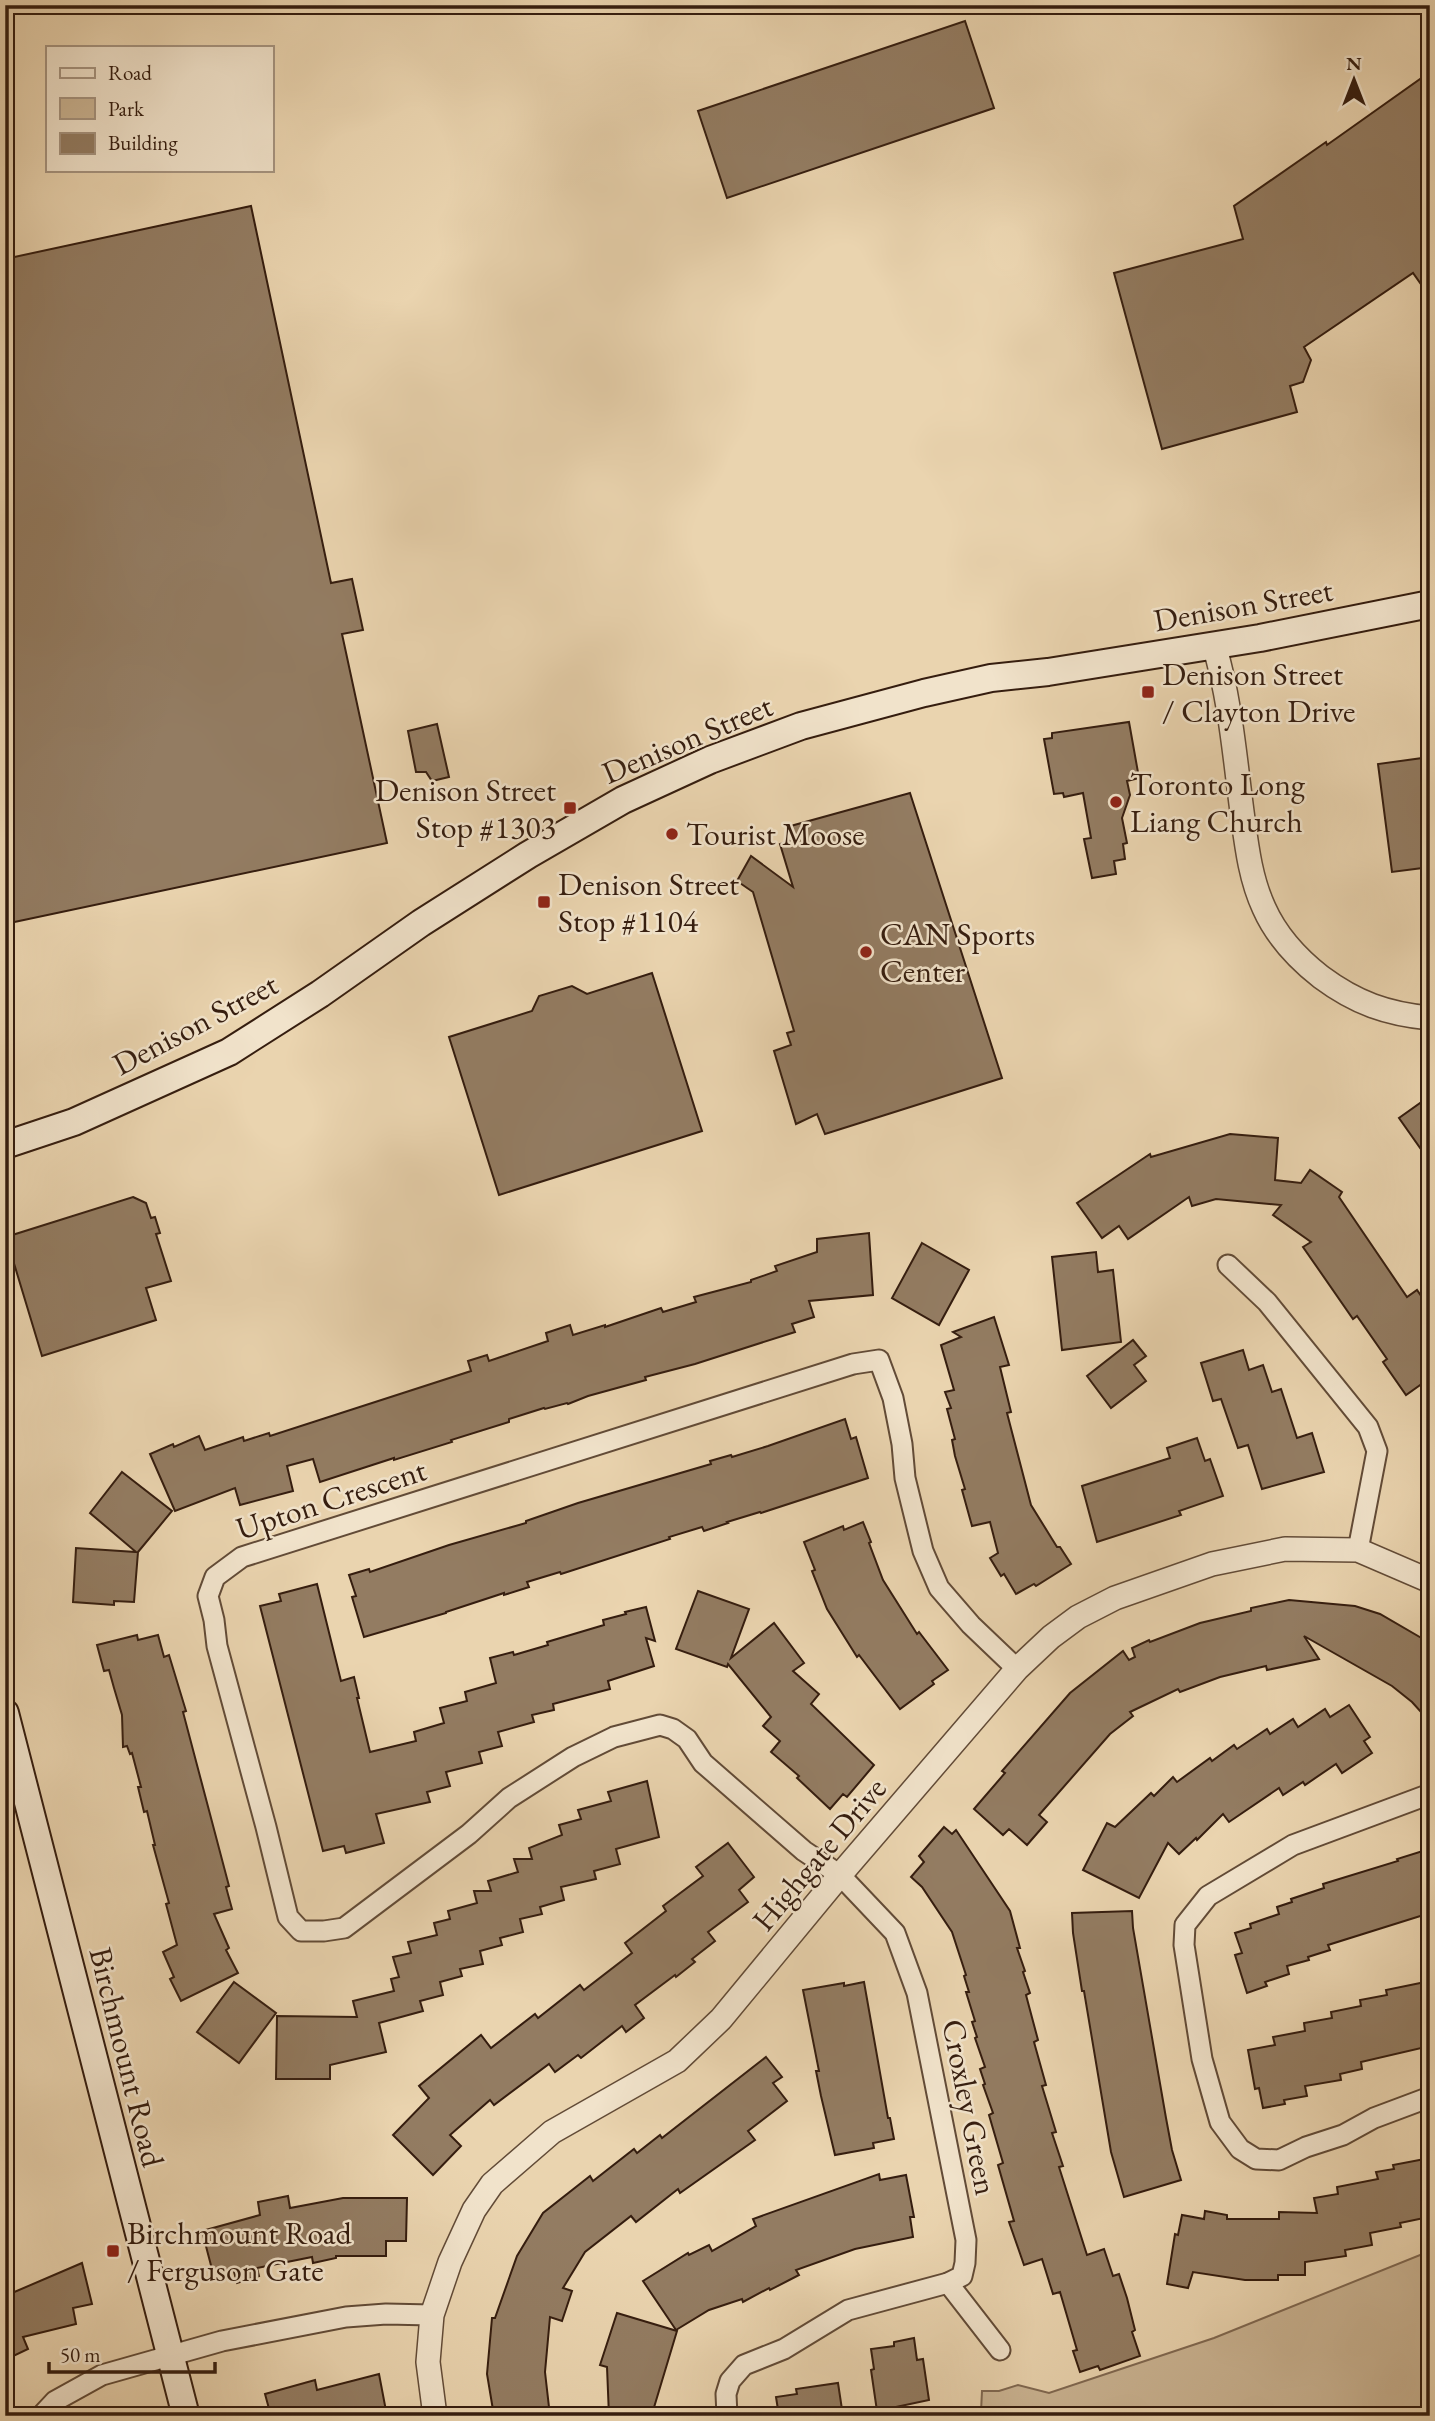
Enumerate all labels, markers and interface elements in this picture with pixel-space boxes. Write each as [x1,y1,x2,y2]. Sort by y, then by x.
legend [46,46,273,172]
north arrow [1320,46,1390,116]
text: N [1346,51,1362,76]
text: Road [108,59,152,86]
text: Park [108,95,145,122]
text: Building [108,129,178,156]
street label: Denison Street [1150,569,1336,641]
place label: Denison Street / Clayton Drive [1162,653,1356,732]
street label: Denison Street [595,684,779,794]
marker: Denison Street / Clayton Drive [1140,684,1156,700]
place label: Toronto Long Liang Church [1130,763,1306,842]
place label: Denison Street Stop #1303 [375,769,556,848]
marker: Toronto Long Liang Church [1108,794,1124,810]
marker: Denison Street Stop #1303 [562,800,578,816]
place label: Tourist Moose [686,813,865,855]
marker: Tourist Moose [664,826,680,842]
place label: Denison Street Stop #1104 [558,863,739,942]
marker: Denison Street Stop #1104 [536,894,552,910]
place label: CAN Sports Center [880,913,1035,992]
marker: CAN Sports Center [858,944,874,960]
street label: Denison Street [105,963,285,1085]
street label: Upton Crescent [231,1449,431,1549]
street label: Highgate Drive [742,1768,896,1940]
street label: Birchmount Road [79,1943,175,2172]
street label: Croxley Green [932,2016,1008,2198]
place label: Birchmount Road / Ferguson Gate [127,2212,353,2291]
marker: Birchmount Road / Ferguson Gate [105,2243,121,2259]
scale bar [49,2330,215,2374]
text: 50 m [60,2341,101,2368]

